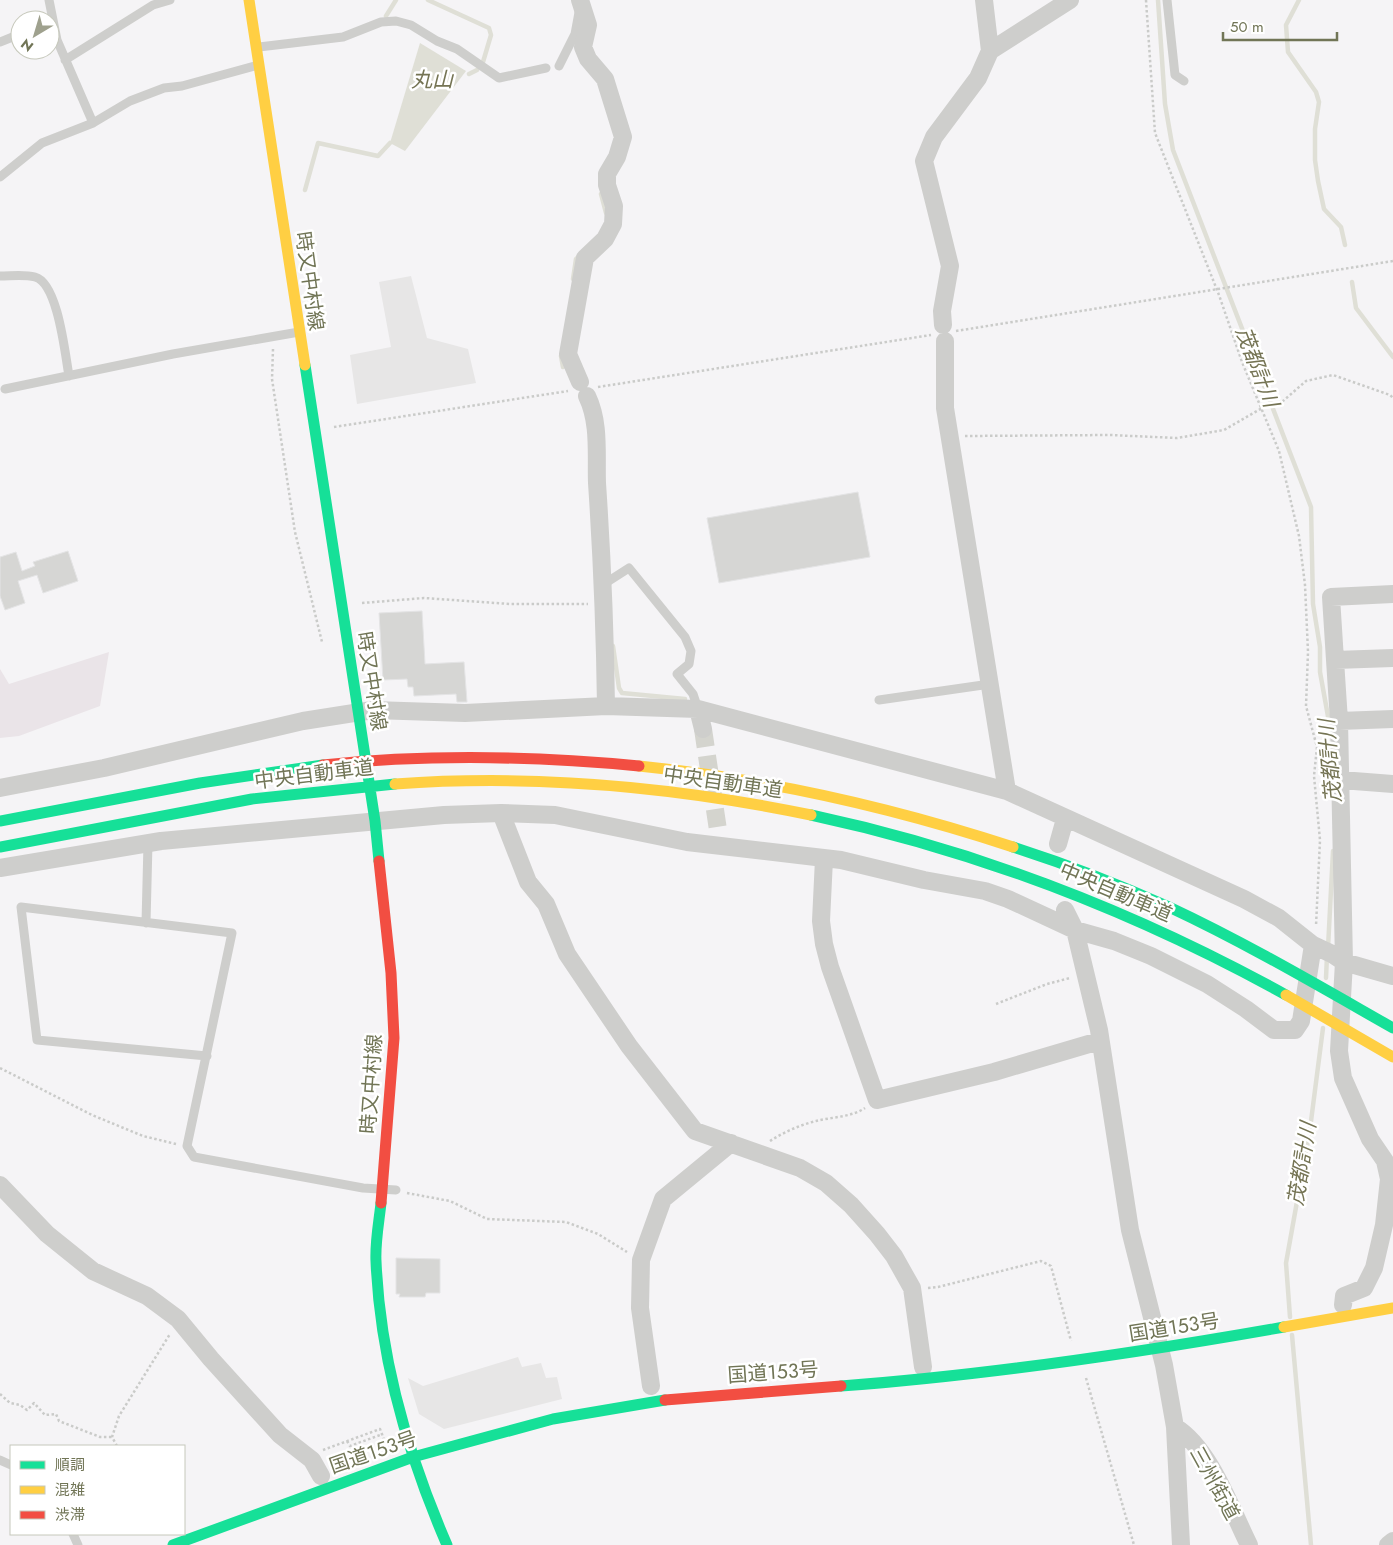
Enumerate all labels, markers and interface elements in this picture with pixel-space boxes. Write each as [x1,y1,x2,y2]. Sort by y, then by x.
north arrow [10,10,60,60]
scale bar [1223,10,1337,42]
text: 50 m [1230,16,1264,38]
text: N [16,34,38,57]
water label: 丸山 [411,65,455,95]
street label: 時又中村線 [288,230,331,333]
water label: 茂都計川 [1228,322,1287,413]
street label: 時又中村線 [349,629,394,733]
water label: 茂都計川 [1311,716,1349,804]
street label: 中央自動車道 [253,753,375,796]
street label: 中央自動車道 [661,760,784,805]
street label: 中央自動車道 [1055,856,1177,929]
street label: 時又中村線 [354,1033,389,1135]
water label: 茂都計川 [1281,1118,1324,1208]
street label: 国道153号 [1127,1306,1221,1349]
street label: 国道153号 [727,1355,820,1390]
street label: 国道153号 [325,1424,421,1481]
street label: 三州街道 [1182,1441,1247,1525]
legend [10,1445,185,1535]
text: 順調 [55,1454,85,1476]
text: 混雑 [55,1479,85,1501]
text: 渋滞 [55,1504,85,1526]

